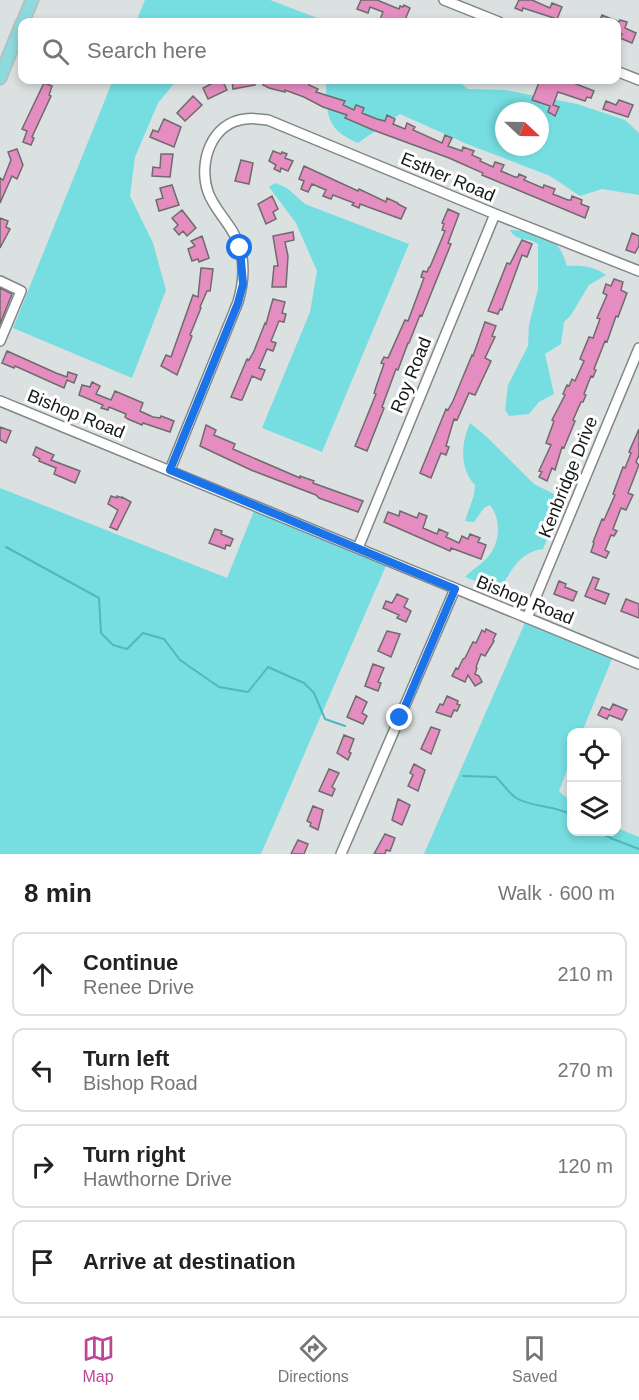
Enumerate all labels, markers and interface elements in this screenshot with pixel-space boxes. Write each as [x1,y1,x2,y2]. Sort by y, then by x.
search box [18,18,621,84]
icon: search [39,35,72,68]
text: Search here [87,38,207,63]
north arrow [495,102,549,156]
street label: Esther Road [398,148,498,206]
route start [226,234,252,260]
street label: Roy Road [387,334,435,416]
street label: Bishop Road [24,385,128,443]
street label: Kenbridge Drive [535,413,601,541]
street label: Bishop Road [473,571,577,629]
route end [386,704,412,730]
map controls [567,728,621,836]
button: locate [567,728,621,782]
button: layers [567,782,621,836]
text: 8 min [24,878,92,908]
text: Walk · 600 m [498,882,615,904]
text: Continue [83,950,178,975]
icon: ahead [26,958,59,991]
text: 210 m [557,963,613,985]
text: Renee Drive [83,976,194,998]
text: Turn left [83,1046,169,1071]
icon: left [26,1054,59,1087]
text: 270 m [557,1059,613,1081]
text: Bishop Road [83,1072,198,1094]
text: Turn right [83,1142,185,1167]
icon: right [26,1150,59,1183]
text: 120 m [557,1155,613,1177]
text: Hawthorne Drive [83,1168,232,1190]
icon: arrive [26,1246,59,1279]
text: Arrive at destination [83,1249,296,1274]
tab: Map [82,1332,115,1386]
tab: Directions [278,1332,349,1386]
tab: Saved [512,1332,557,1386]

